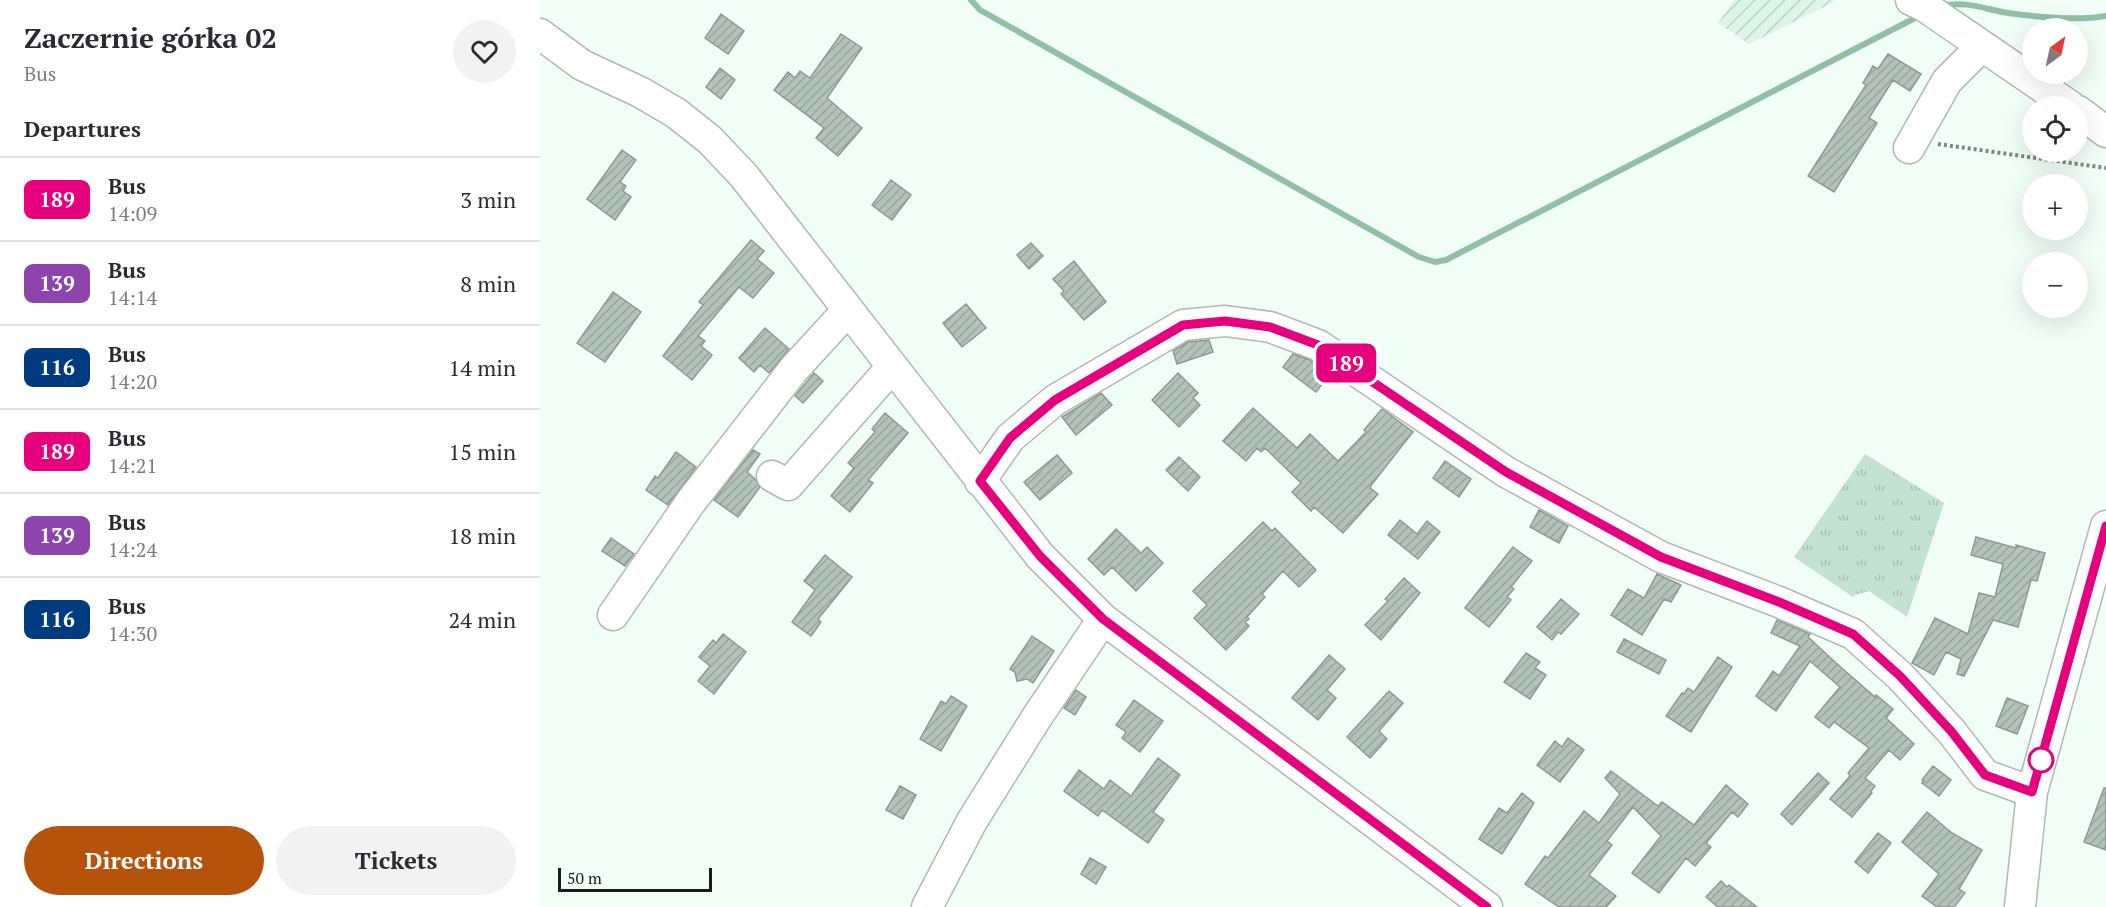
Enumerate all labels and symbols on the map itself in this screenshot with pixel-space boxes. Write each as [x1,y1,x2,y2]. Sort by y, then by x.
north arrow [2022,18,2088,84]
line badge: 189 [1312,344,1380,382]
unlabelled marker [2028,747,2054,773]
scale bar [558,865,712,892]

